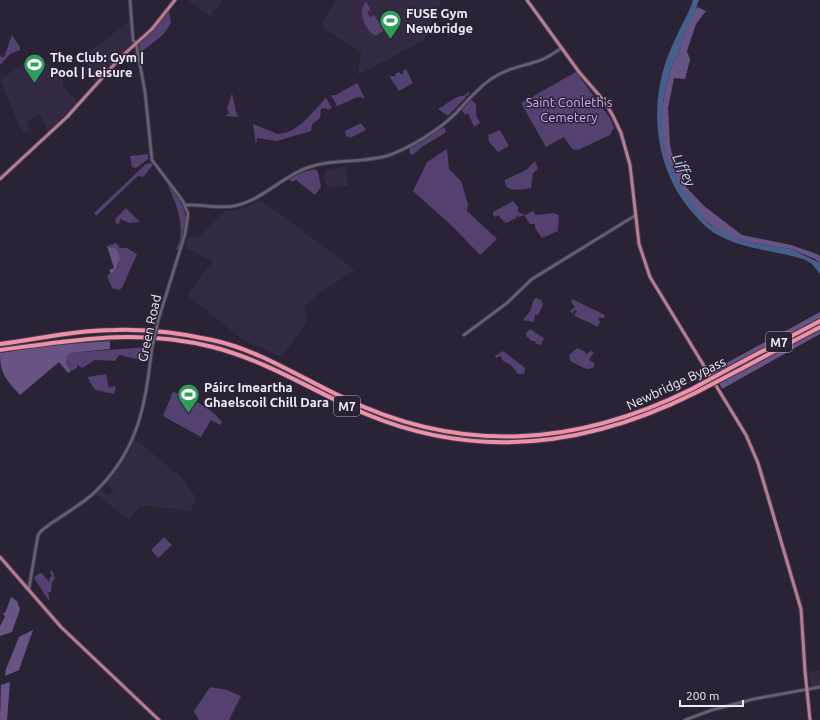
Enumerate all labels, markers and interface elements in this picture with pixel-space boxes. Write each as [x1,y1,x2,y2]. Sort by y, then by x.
place label: FUSE Gym Newbridge [406,6,473,35]
sports icon: FUSE Gym Newbridge [378,7,404,40]
place label: The Club: Gym | Pool | Leisure [50,50,144,79]
sports icon: The Club: Gym | Pool | Leisure [21,51,47,84]
park label: Saint Conleth's Cemetery [526,95,613,124]
water label: Liffey [669,151,699,189]
street label: Green Road [135,293,163,363]
road number: M7 [766,332,792,352]
street label: Newbridge Bypass [624,354,728,412]
place label: Páirc Imeartha Ghaelscoil Chill Dara [204,380,329,409]
sports icon: Páirc Imeartha Ghaelscoil Chill Dara [176,381,202,414]
road number: M7 [334,396,360,416]
scale bar [680,682,743,708]
text: 200 m [686,689,719,702]

